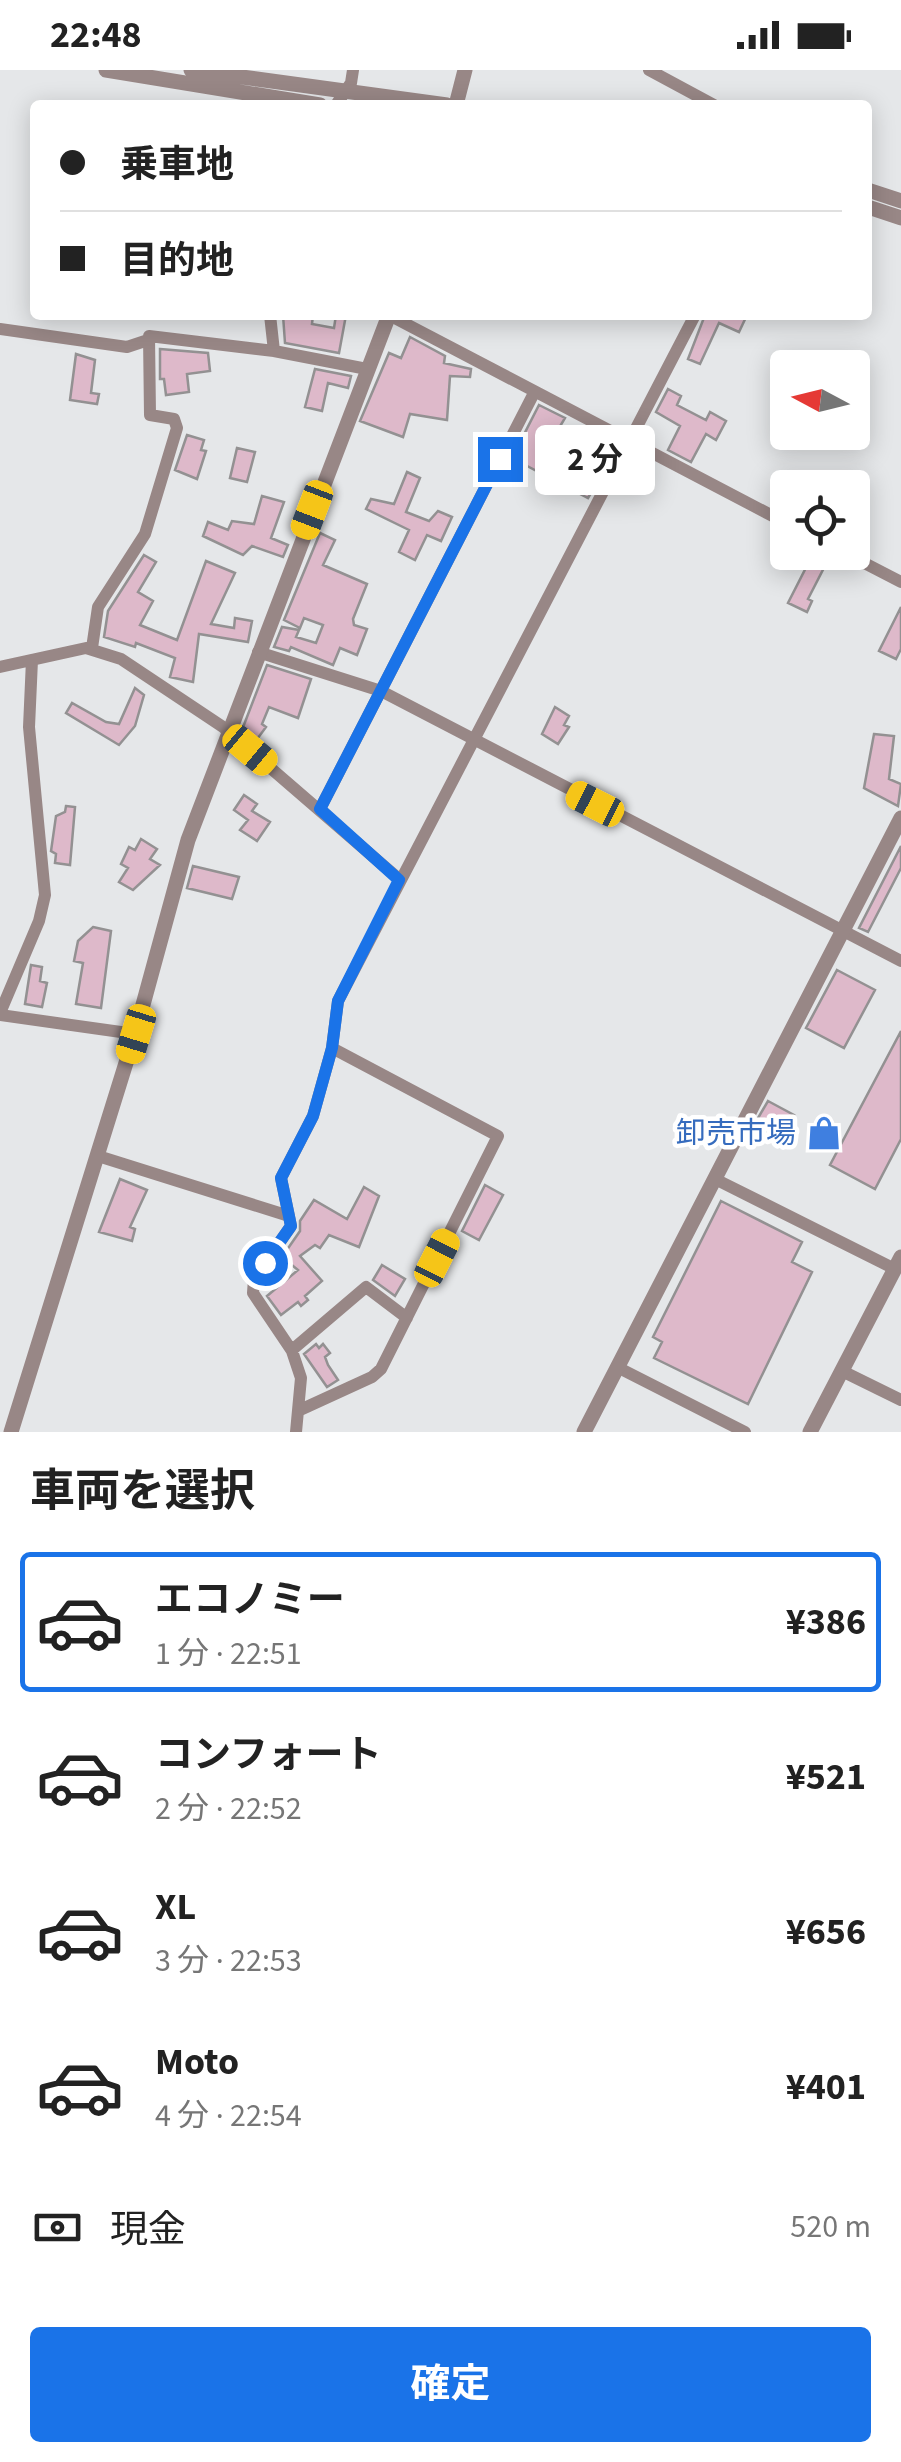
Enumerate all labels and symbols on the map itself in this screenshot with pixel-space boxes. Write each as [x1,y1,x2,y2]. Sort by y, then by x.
north arrow [770,350,870,450]
callout: 2 分 [535,424,655,494]
route end [478,437,523,482]
car [287,477,337,543]
car [217,719,283,781]
car [561,777,629,831]
car [113,1001,159,1067]
place label: 卸売市場 [676,1112,796,1155]
shop icon: 卸売市場 [805,1114,843,1152]
car [410,1224,464,1292]
route start [243,1241,288,1286]

